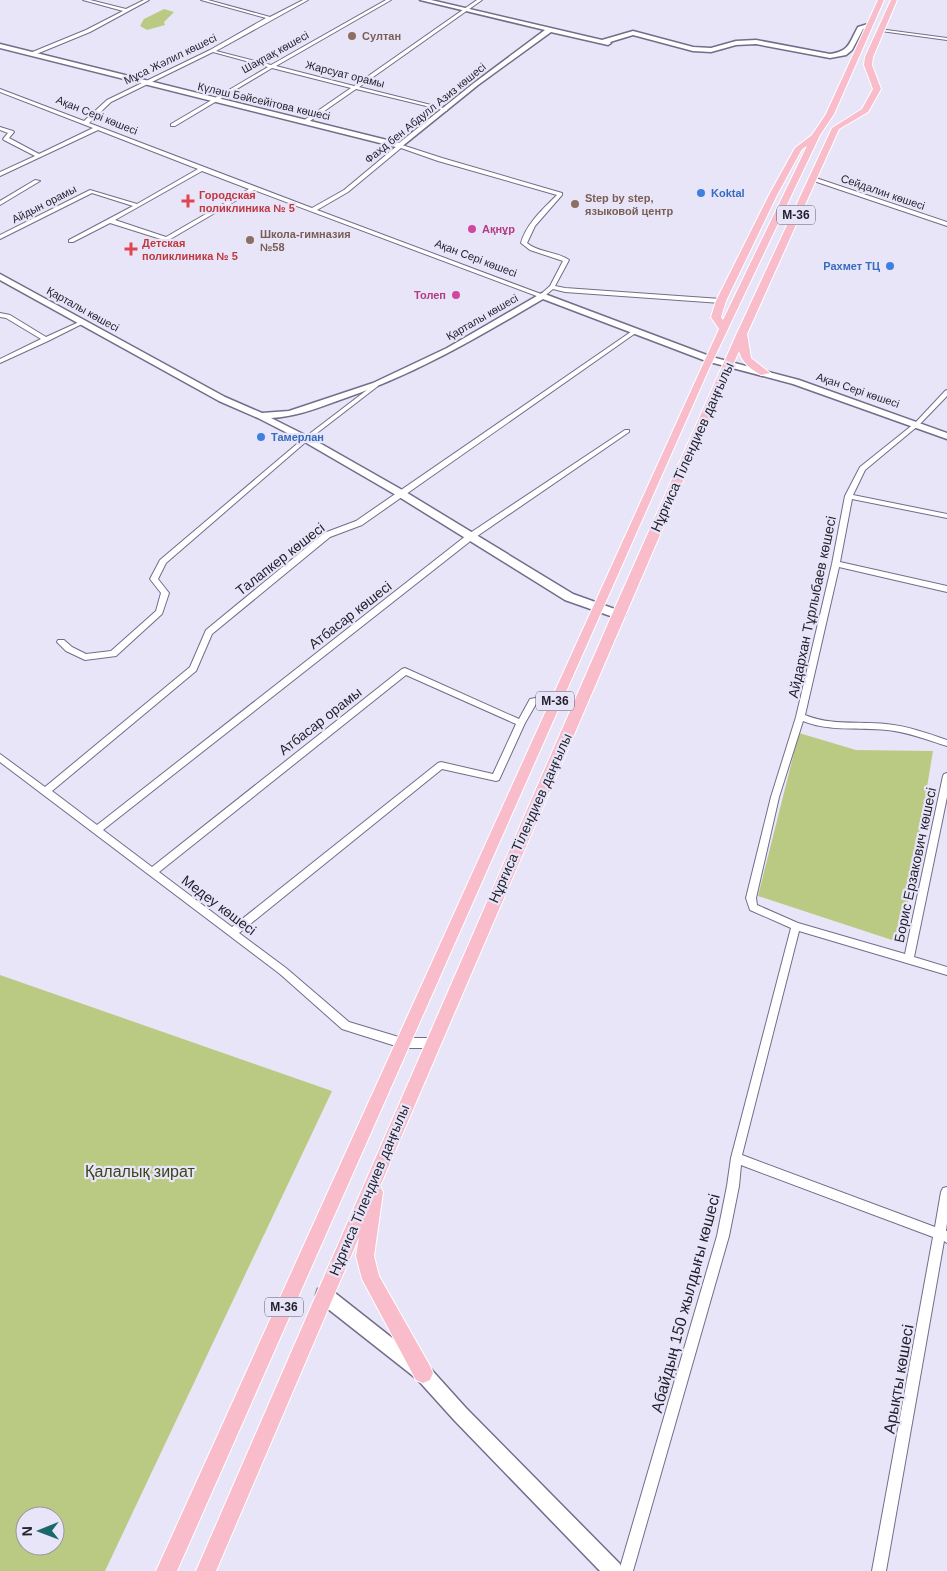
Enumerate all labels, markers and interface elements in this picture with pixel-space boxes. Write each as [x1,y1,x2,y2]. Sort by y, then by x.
street label: Шақпақ көшесі [239,29,311,75]
marker: Султан [346,30,358,42]
place label: Султан [362,30,401,42]
street label: Мұса Жәлил көшесі [122,31,218,87]
street label: Жарсуат орамы [304,58,386,90]
street label: Фахд бен Абдулл Азиз көшесі [362,60,488,166]
street label: Күләш Бәйсейітова көшесі [197,80,331,122]
street label: Ақан Сері көшесі [54,93,140,137]
street label: Сейдалин көшесі [839,172,927,212]
street label: Айдын орамы [10,183,78,225]
marker: Koktal [695,187,707,199]
place label: Koktal [711,187,745,199]
place label: Городская поликлиника № 5 [199,189,295,214]
place label: Step by step, языковой центр [585,192,673,217]
marker: Городская поликлиника № 5 [181,194,195,208]
marker: Step by step, языковой центр [569,198,581,210]
road number: M-36 [777,206,815,224]
marker: Ақнұр [466,223,478,235]
place label: Ақнұр [482,223,515,235]
place label: Школа-гимназия №58 [260,228,351,253]
marker: Школа-гимназия №58 [244,234,256,246]
place label: Детская поликлиника № 5 [142,237,238,262]
street label: Ақан Сері көшесі [433,237,519,279]
marker: Детская поликлиника № 5 [124,242,138,256]
place label: Рахмет ТЦ [823,260,880,272]
marker: Рахмет ТЦ [884,260,896,272]
street label: Қарталы көшесі [45,284,121,334]
place label: Толеп [414,289,446,301]
marker: Толеп [450,289,462,301]
street label: Қарталы көшесі [444,292,520,342]
street label: Нұрғиса Тілендиев даңғылы [647,360,737,534]
street label: Ақан Сері көшесі [815,370,901,410]
marker: Тамерлан [255,431,267,443]
place label: Тамерлан [271,431,324,443]
street label: Айдархан Тұрлыбаев көшесі [785,515,839,699]
street label: Талапкер көшесі [233,519,327,599]
street label: Атбасар көшесі [306,578,394,652]
street label: Атбасар орамы [276,684,364,758]
road number: M-36 [536,691,574,710]
street label: Нұрғиса Тілендиев даңғылы [485,731,575,905]
street label: Борис Ерзакович көшесі [891,786,939,944]
street label: Медеу көшесі [179,872,259,938]
street label: Нұрғиса Тілендиев даңғылы [326,1102,412,1278]
park label: Қалалық зират [85,1163,196,1180]
street label: Абайдың 150 жылдығы көшесі [648,1192,723,1414]
road number: M-36 [265,1298,303,1316]
street label: Арықты көшесі [881,1323,916,1435]
north arrow [15,1506,65,1556]
text: N [19,1526,35,1536]

